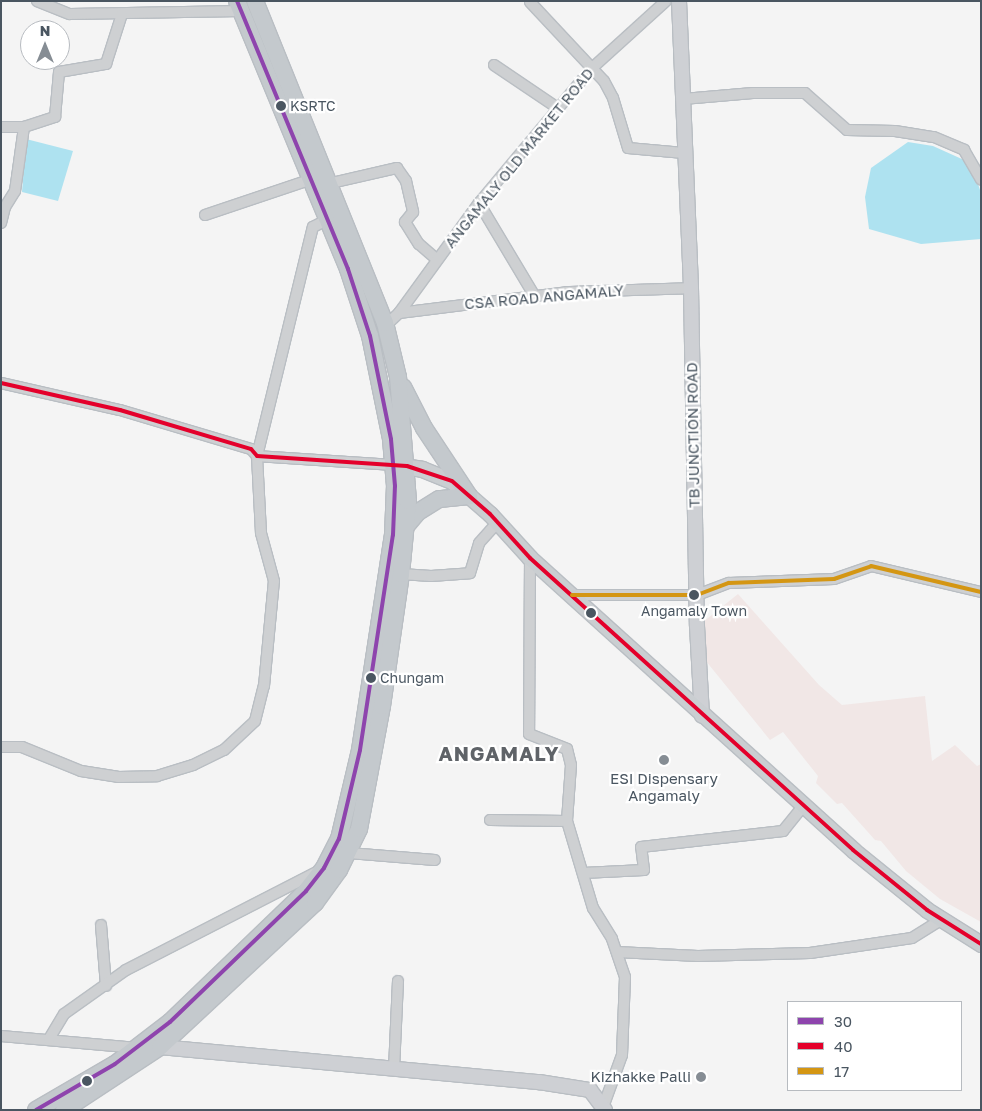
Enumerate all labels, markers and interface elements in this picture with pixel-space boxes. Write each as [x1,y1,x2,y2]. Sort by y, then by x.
north arrow [20,20,70,70]
text: N [40,22,50,39]
street label: ANGAMALY OLD MARKET ROAD [441,64,597,252]
place label: KSRTC [290,98,336,114]
marker: KSRTC [276,101,286,111]
street label: CSA ROAD ANGAMALY [464,281,624,313]
street label: TB JUNCTION ROAD [683,362,703,508]
marker: Angamaly Town [689,590,699,600]
place label: Angamaly Town [641,603,747,619]
unlabelled marker [586,608,596,618]
place label: Chungam [380,670,444,686]
marker: Chungam [366,673,376,683]
district label: ANGAMALY [437,741,561,765]
marker: ESI Dispensary Angamaly [657,753,671,767]
place label: ESI Dispensary Angamaly [610,769,718,804]
legend [787,1001,962,1091]
text: 30 [834,1012,852,1030]
text: 40 [834,1037,852,1055]
text: 17 [834,1062,849,1080]
place label: Kizhakke Palli [590,1068,691,1086]
marker: Kizhakke Palli [695,1071,707,1083]
unlabelled marker [82,1076,92,1086]

